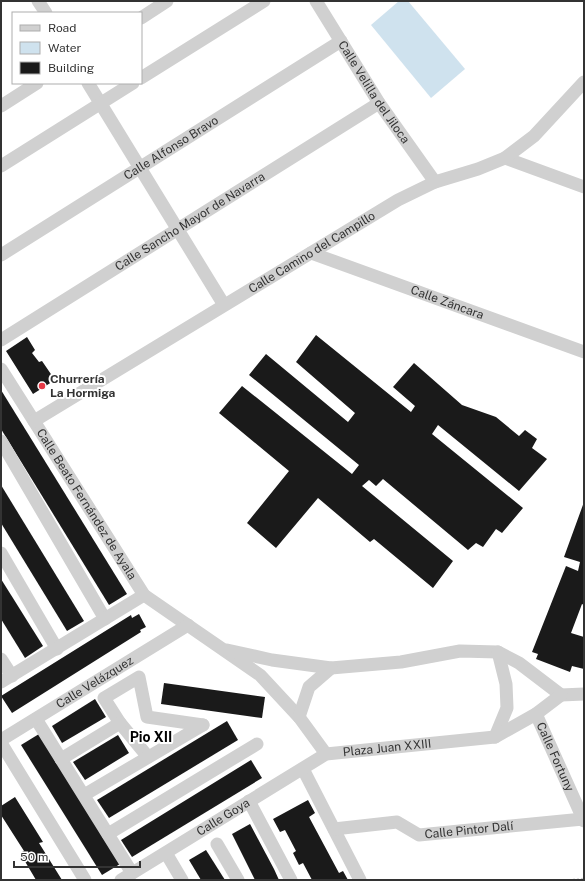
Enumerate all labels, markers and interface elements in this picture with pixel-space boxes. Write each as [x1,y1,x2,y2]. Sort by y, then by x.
legend [12,12,142,84]
text: Road [48,21,76,35]
street label: Calle Velilla del Jiloca [335,38,413,146]
text: Water [48,41,82,55]
text: Building [48,61,94,75]
street label: Calle Alfonso Bravo [121,113,221,183]
street label: Calle Sancho Mayor de Navarra [112,169,267,274]
street label: Calle Camino del Campillo [246,208,378,296]
street label: Calle Záncara [409,283,486,322]
place label: Churrería La Hormiga [50,372,116,400]
marker: Churrería La Hormiga [37,381,47,391]
street label: Calle Beato Fernández de Ayala [34,426,139,582]
street label: Calle Velázquez [54,653,136,711]
street label: Calle Fortuny [534,720,577,794]
district label: Pio XII [130,729,172,745]
street label: Plaza Juan XXIII [342,736,432,759]
street label: Calle Goya [194,796,252,839]
street label: Calle Pintor Dalí [424,819,515,841]
scale bar [14,843,140,869]
text: 50 m [20,850,48,864]

